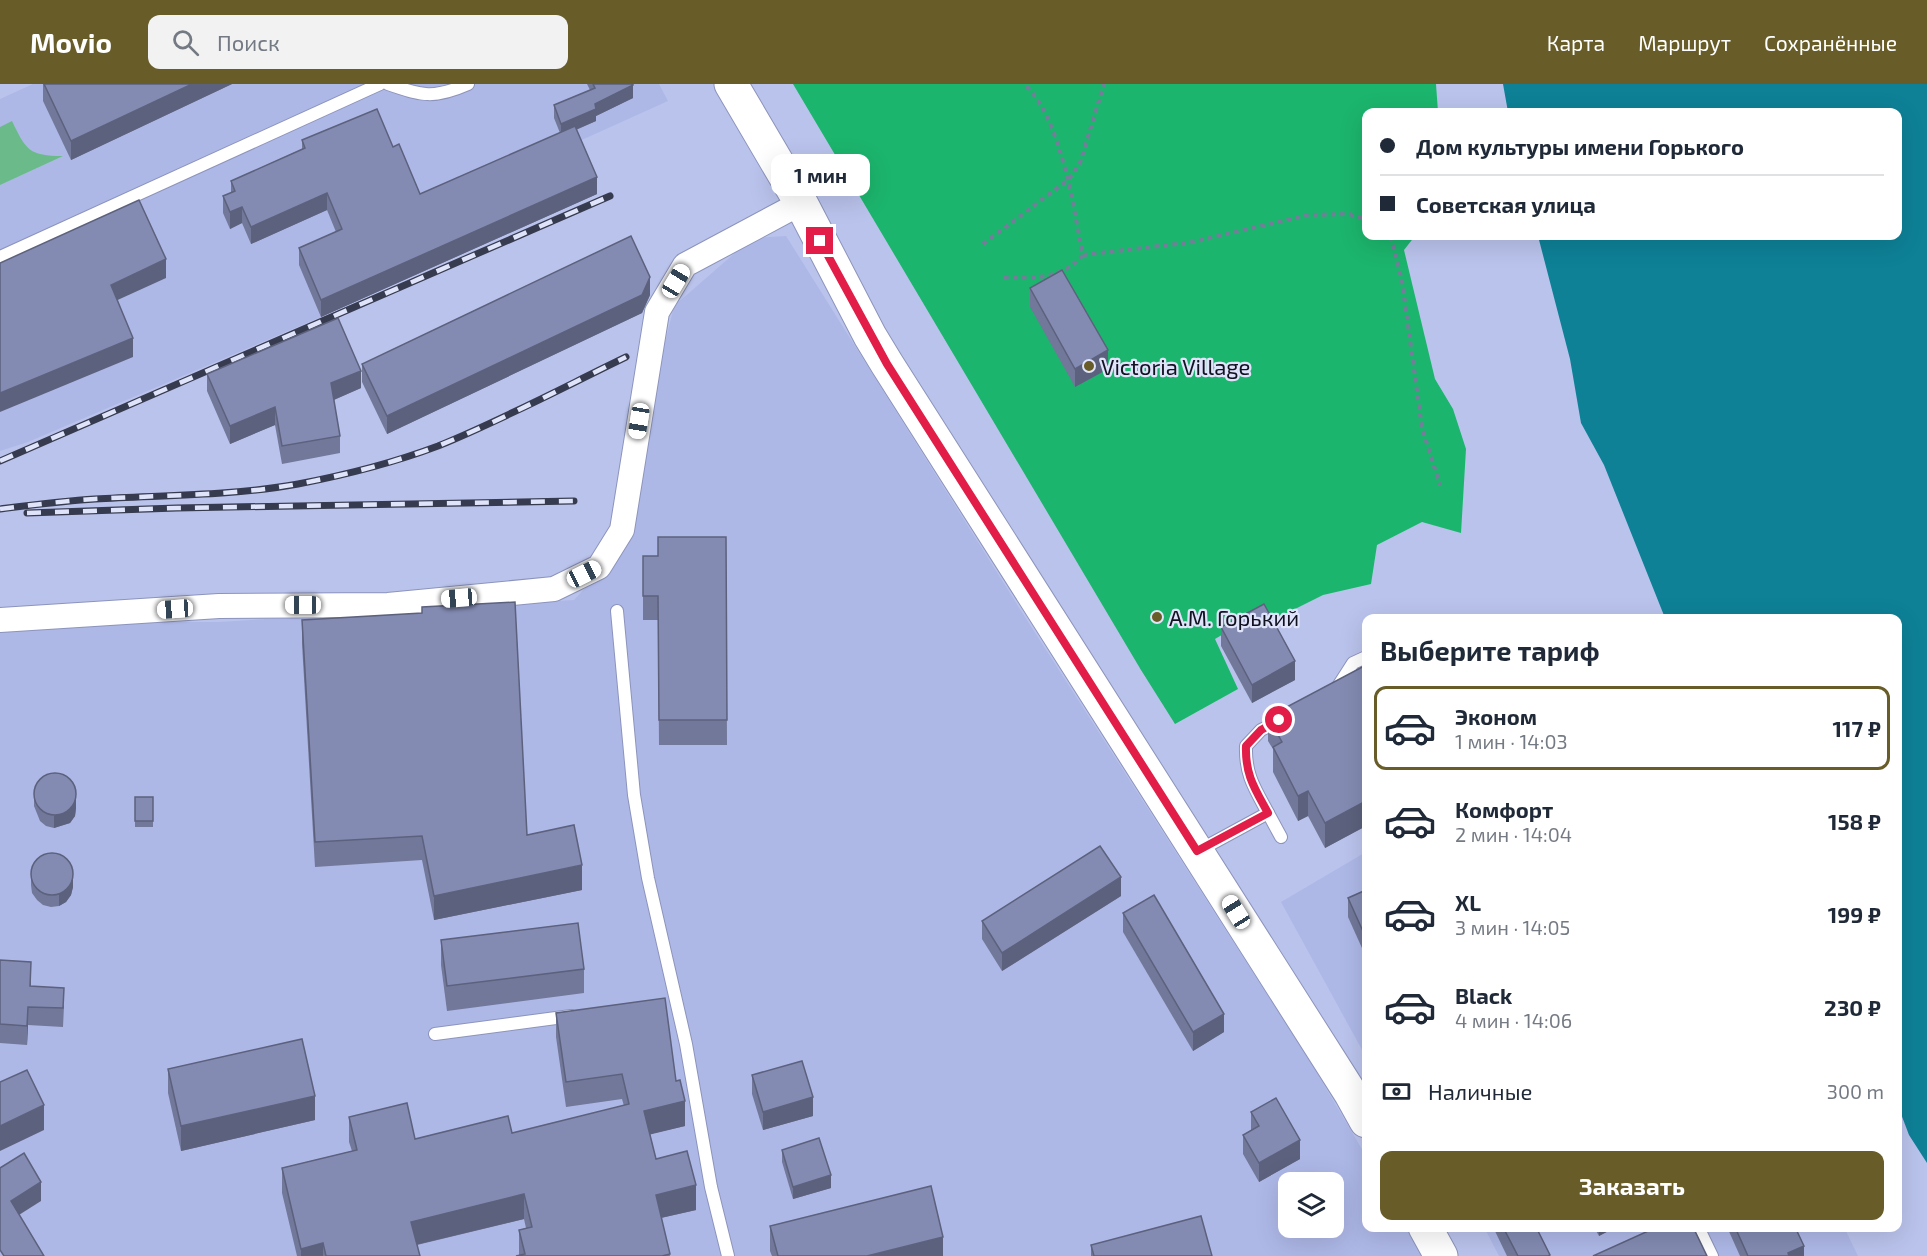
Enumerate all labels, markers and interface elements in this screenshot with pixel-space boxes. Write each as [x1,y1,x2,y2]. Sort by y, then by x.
search box [148,15,568,69]
text: Movio [30,25,112,59]
icon: search [169,26,202,59]
text: Поиск [217,29,280,55]
text: Карта [1547,30,1605,55]
text: Маршрут [1638,30,1731,55]
text: Сохранённые [1764,30,1897,55]
text: Дом культуры имени Горького [1416,133,1744,159]
callout: 1 мин [770,154,870,196]
text: 1 мин [794,163,847,187]
text: Советская улица [1416,191,1596,217]
route end [806,227,833,254]
car [659,261,693,301]
place label: Victoria Village [1101,353,1250,379]
marker: Victoria Village [1082,359,1096,373]
car [627,402,651,440]
car [564,558,604,590]
car [440,587,478,609]
car [285,596,321,614]
car [156,599,194,619]
place label: А.М. Горький [1169,604,1299,630]
marker: А.М. Горький [1150,610,1164,624]
text: Выберите тариф [1380,634,1600,666]
icon: car [1383,701,1437,755]
text: Эконом [1455,703,1537,729]
route start [1265,706,1292,733]
text: 117 ₽ [1833,715,1881,741]
text: 1 мин · 14:03 [1455,729,1568,753]
icon: car [1383,794,1437,848]
text: Комфорт [1455,796,1553,822]
text: 158 ₽ [1828,808,1881,834]
text: 2 мин · 14:04 [1455,822,1572,846]
icon: car [1383,887,1437,941]
text: XL [1455,889,1481,915]
car [1219,892,1253,932]
text: 199 ₽ [1828,901,1881,927]
text: 3 мин · 14:05 [1455,915,1570,939]
icon: car [1383,980,1437,1034]
text: Black [1455,982,1512,1008]
text: 230 ₽ [1824,994,1881,1020]
text: 4 мин · 14:06 [1455,1008,1572,1032]
icon: cash [1380,1075,1413,1108]
text: Наличные [1428,1078,1532,1104]
text: 300 m [1827,1079,1884,1103]
button: Заказать [1380,1151,1884,1220]
map controls [1278,1172,1344,1238]
button: layers [1278,1172,1344,1238]

